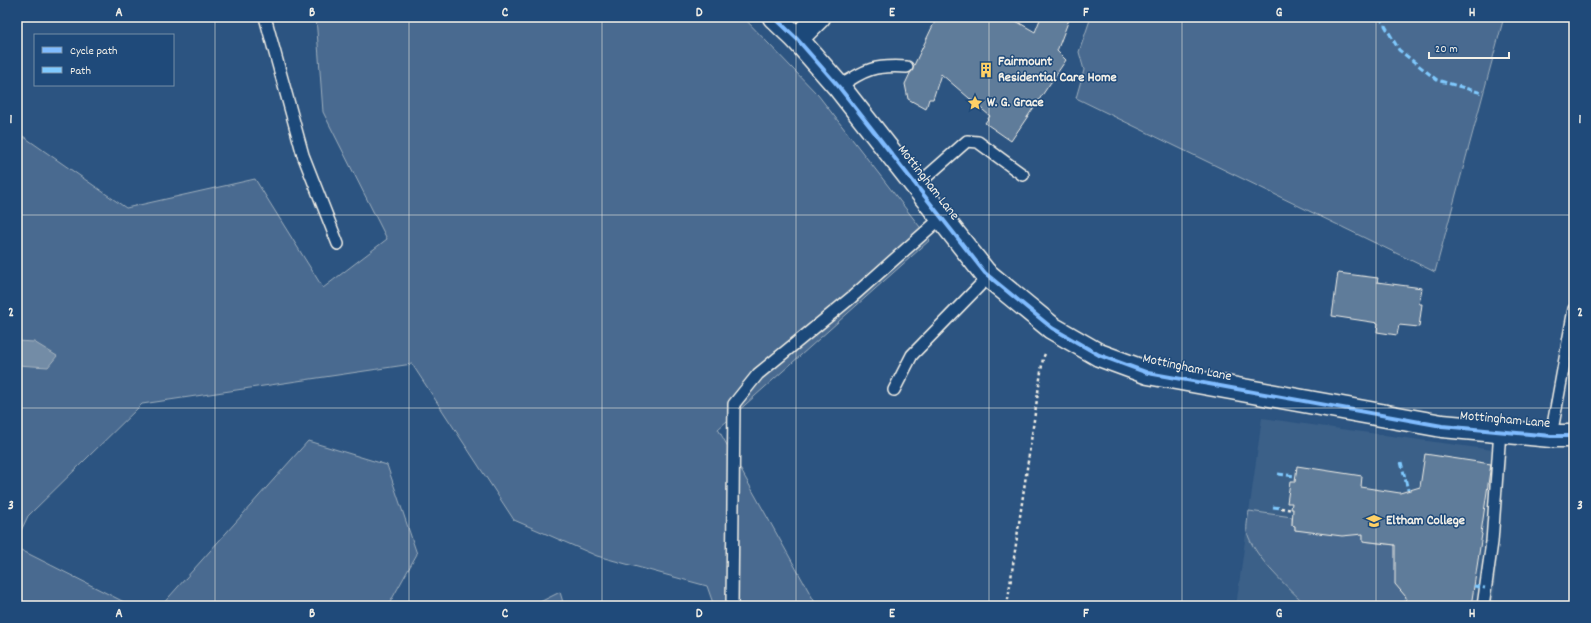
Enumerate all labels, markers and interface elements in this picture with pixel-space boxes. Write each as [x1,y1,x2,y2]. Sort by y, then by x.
text: A [115,4,123,23]
text: B [309,4,315,23]
text: C [502,4,509,23]
text: D [696,4,703,23]
text: E [889,4,896,23]
text: F [1083,4,1089,23]
text: G [1276,4,1283,23]
text: H [1469,4,1476,23]
legend [34,34,174,86]
scale bar [1429,34,1509,60]
text: 20 m [1435,41,1458,58]
text: Cycle path [70,43,118,60]
place label: Fairmount Residential Care Home [998,52,1117,88]
building icon: Fairmount Residential Care Home [977,61,995,79]
text: Path [70,63,91,80]
place label: W. G. Grace [987,93,1044,113]
place icon: W. G. Grace [966,94,984,112]
text: 1 [10,111,13,130]
text: 1 [1579,111,1582,130]
street label: Mottingham Lane [892,141,964,225]
text: 2 [8,304,14,323]
text: 2 [1577,304,1583,323]
street label: Mottingham Lane [1141,349,1233,387]
street label: Mottingham Lane [1459,406,1551,434]
text: 3 [8,497,14,516]
text: 3 [1577,497,1583,516]
place label: Eltham College [1386,511,1465,531]
school or university icon: Eltham College [1365,512,1383,530]
text: A [115,605,123,623]
text: B [309,605,315,623]
text: C [502,605,509,623]
text: D [696,605,703,623]
text: E [889,605,896,623]
text: F [1083,605,1089,623]
text: G [1276,605,1283,623]
text: H [1469,605,1476,623]

